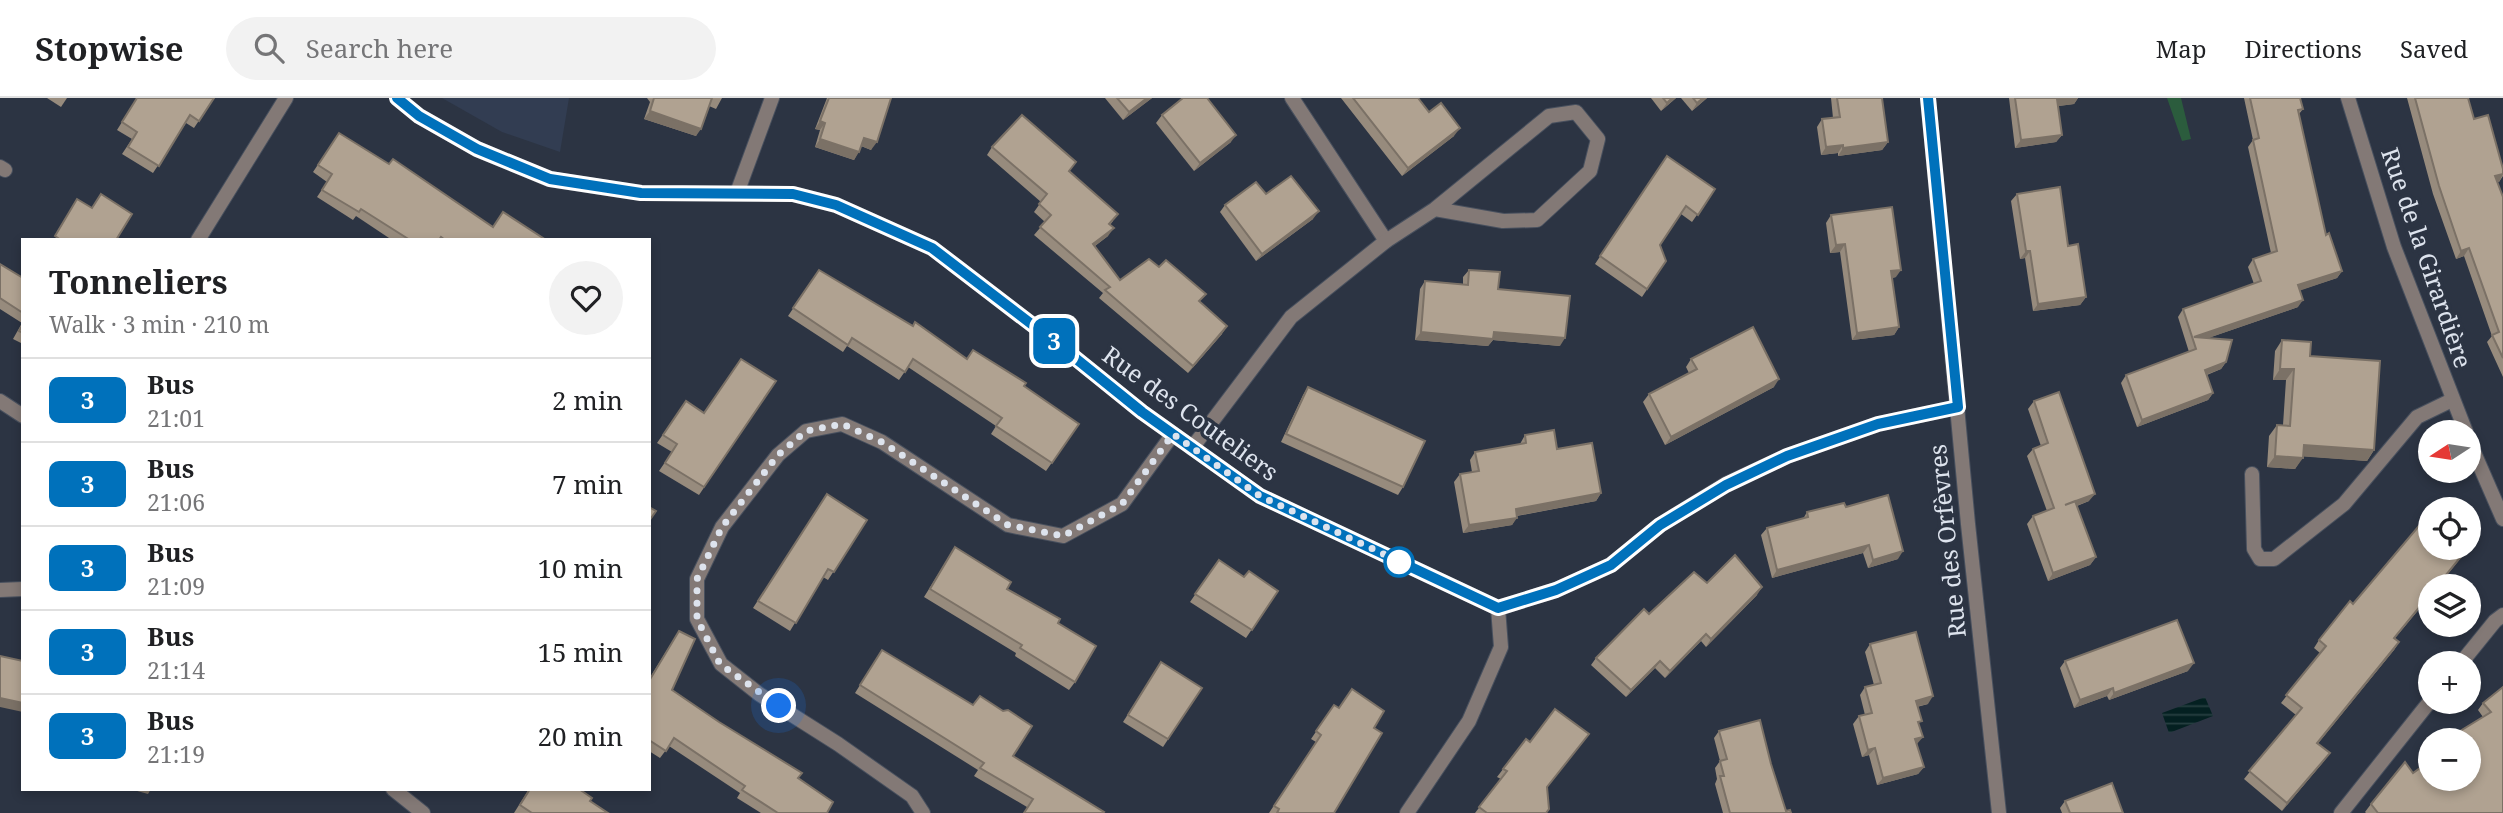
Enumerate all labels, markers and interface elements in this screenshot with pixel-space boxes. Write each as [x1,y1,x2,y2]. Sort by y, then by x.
search box [226,17,716,80]
text: Stopwise [35,26,184,71]
icon: search [250,29,288,67]
text: Search here [306,30,453,66]
text: Map [2156,32,2207,65]
text: Directions [2245,32,2362,65]
text: Saved [2400,32,2468,65]
street label: Rue de la Girardière [2374,143,2481,372]
text: Tonneliers [49,259,228,304]
button: heart [549,261,623,335]
text: Walk · 3 min · 210 m [49,308,269,340]
line badge: 3 [1031,318,1077,364]
text: 3 [1047,324,1061,357]
street label: Rue des Couteliers [1096,338,1285,488]
text: Bus [147,366,194,402]
text: 2 min [552,382,623,418]
text: 3 [81,383,94,416]
text: 21:01 [147,402,205,434]
north arrow [2418,420,2482,483]
map controls [2418,420,2481,791]
street label: Rue des Orfèvres [1920,443,1973,640]
text: Bus [147,450,194,486]
text: 7 min [552,466,623,502]
text: 3 [81,467,94,500]
text: 21:06 [147,486,205,518]
button: locate [2418,497,2481,560]
text: Bus [147,534,194,570]
unlabelled marker [1384,547,1414,577]
text: 10 min [538,550,623,586]
text: 3 [81,551,94,584]
text: 21:09 [147,570,205,602]
button: layers [2418,574,2481,637]
text: Bus [147,618,194,654]
text: 15 min [538,634,623,670]
text: 3 [81,635,94,668]
button: + [2418,651,2481,714]
text: 21:14 [147,654,205,686]
your location [761,688,796,723]
text: Bus [147,702,194,738]
text: 20 min [538,718,623,754]
text: 3 [81,719,94,752]
button: − [2418,728,2481,791]
text: 21:19 [147,738,205,770]

